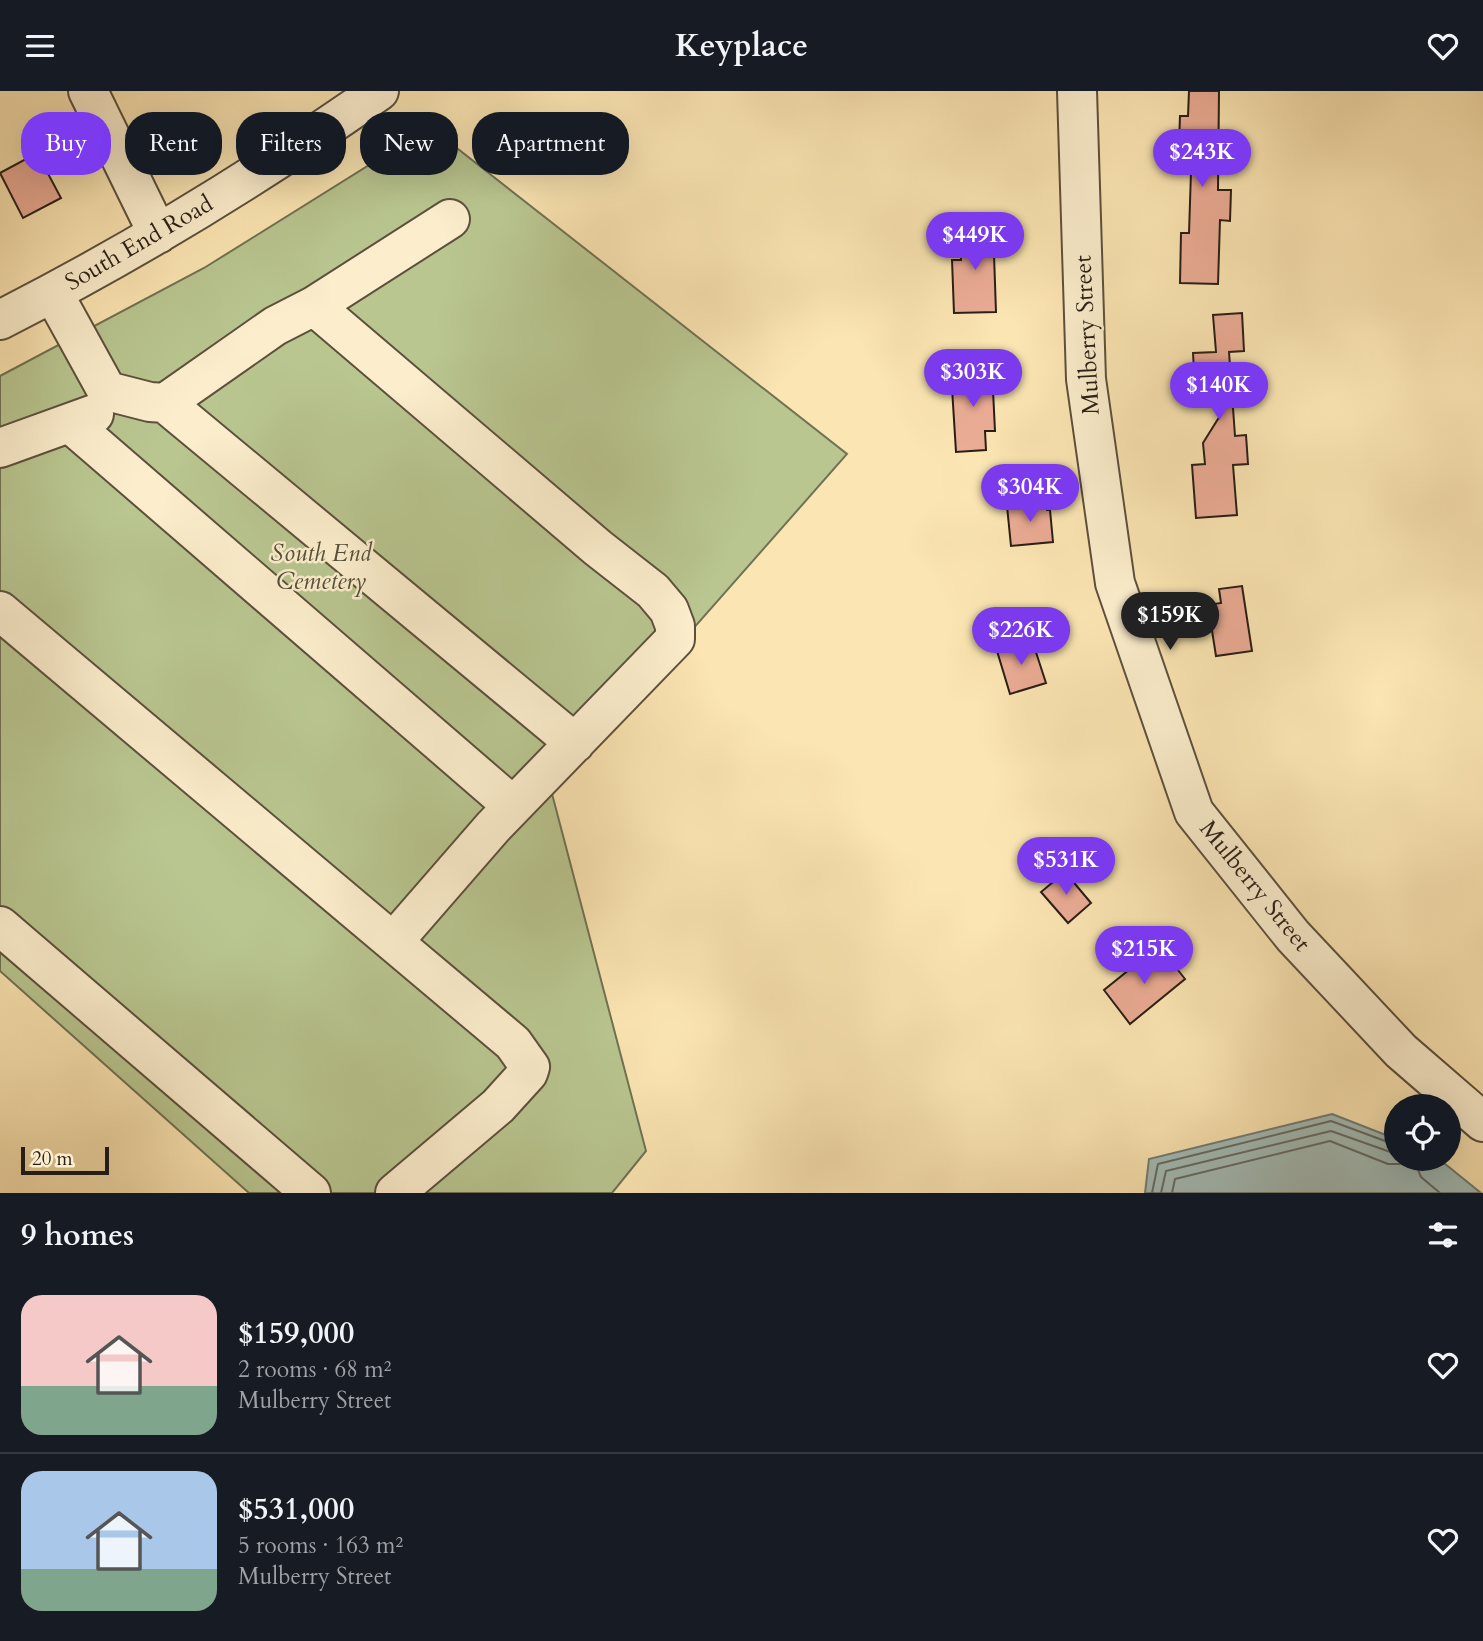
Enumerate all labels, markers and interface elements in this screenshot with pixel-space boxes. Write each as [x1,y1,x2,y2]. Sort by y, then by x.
text: Keyplace [675,24,808,68]
icon: menu [21,27,59,65]
icon: heart [1424,27,1462,65]
chip: Buy [21,112,111,175]
chip: Rent [125,112,222,175]
chip: Filters [236,112,346,175]
chip: New [360,112,458,175]
chip: Apartment [472,112,629,175]
pin: $243K [1153,129,1251,189]
text: $243K [1169,136,1235,167]
street label: South End Road [59,187,219,299]
pin: $449K [926,213,1024,272]
text: $449K [942,219,1008,250]
street label: Mulberry Street [1066,254,1108,416]
pin: $303K [924,349,1022,409]
text: $303K [940,356,1006,387]
pin: $140K [1170,363,1268,422]
text: $140K [1186,369,1252,400]
pin: $304K [981,465,1079,524]
text: $304K [997,471,1063,502]
park label: South End Cemetery [271,537,373,598]
pin: $159K [1121,593,1219,652]
text: $159K [1137,599,1203,630]
pin: $226K [972,607,1070,667]
text: $226K [988,614,1054,645]
street label: Mulberry Street [1192,813,1318,959]
pin: $531K [1017,837,1115,897]
text: $531K [1033,844,1099,875]
pin: $215K [1095,927,1193,986]
text: $215K [1111,933,1177,964]
map controls [1384,1094,1461,1171]
button: locate [1384,1094,1461,1171]
scale bar [21,1144,108,1176]
text: 20 m [32,1146,73,1172]
text: 9 homes [21,1215,134,1256]
icon: filters [1424,1216,1462,1254]
text: $159,000 [238,1313,354,1354]
icon: home [77,1323,161,1407]
icon: heart [1424,1346,1462,1384]
text: 2 rooms · 68 m² [238,1354,391,1385]
text: Mulberry Street [238,1385,391,1416]
text: $531,000 [238,1489,354,1530]
icon: home [77,1499,161,1583]
icon: heart [1424,1522,1462,1560]
text: 5 rooms · 163 m² [238,1530,403,1561]
text: Mulberry Street [238,1561,391,1592]

